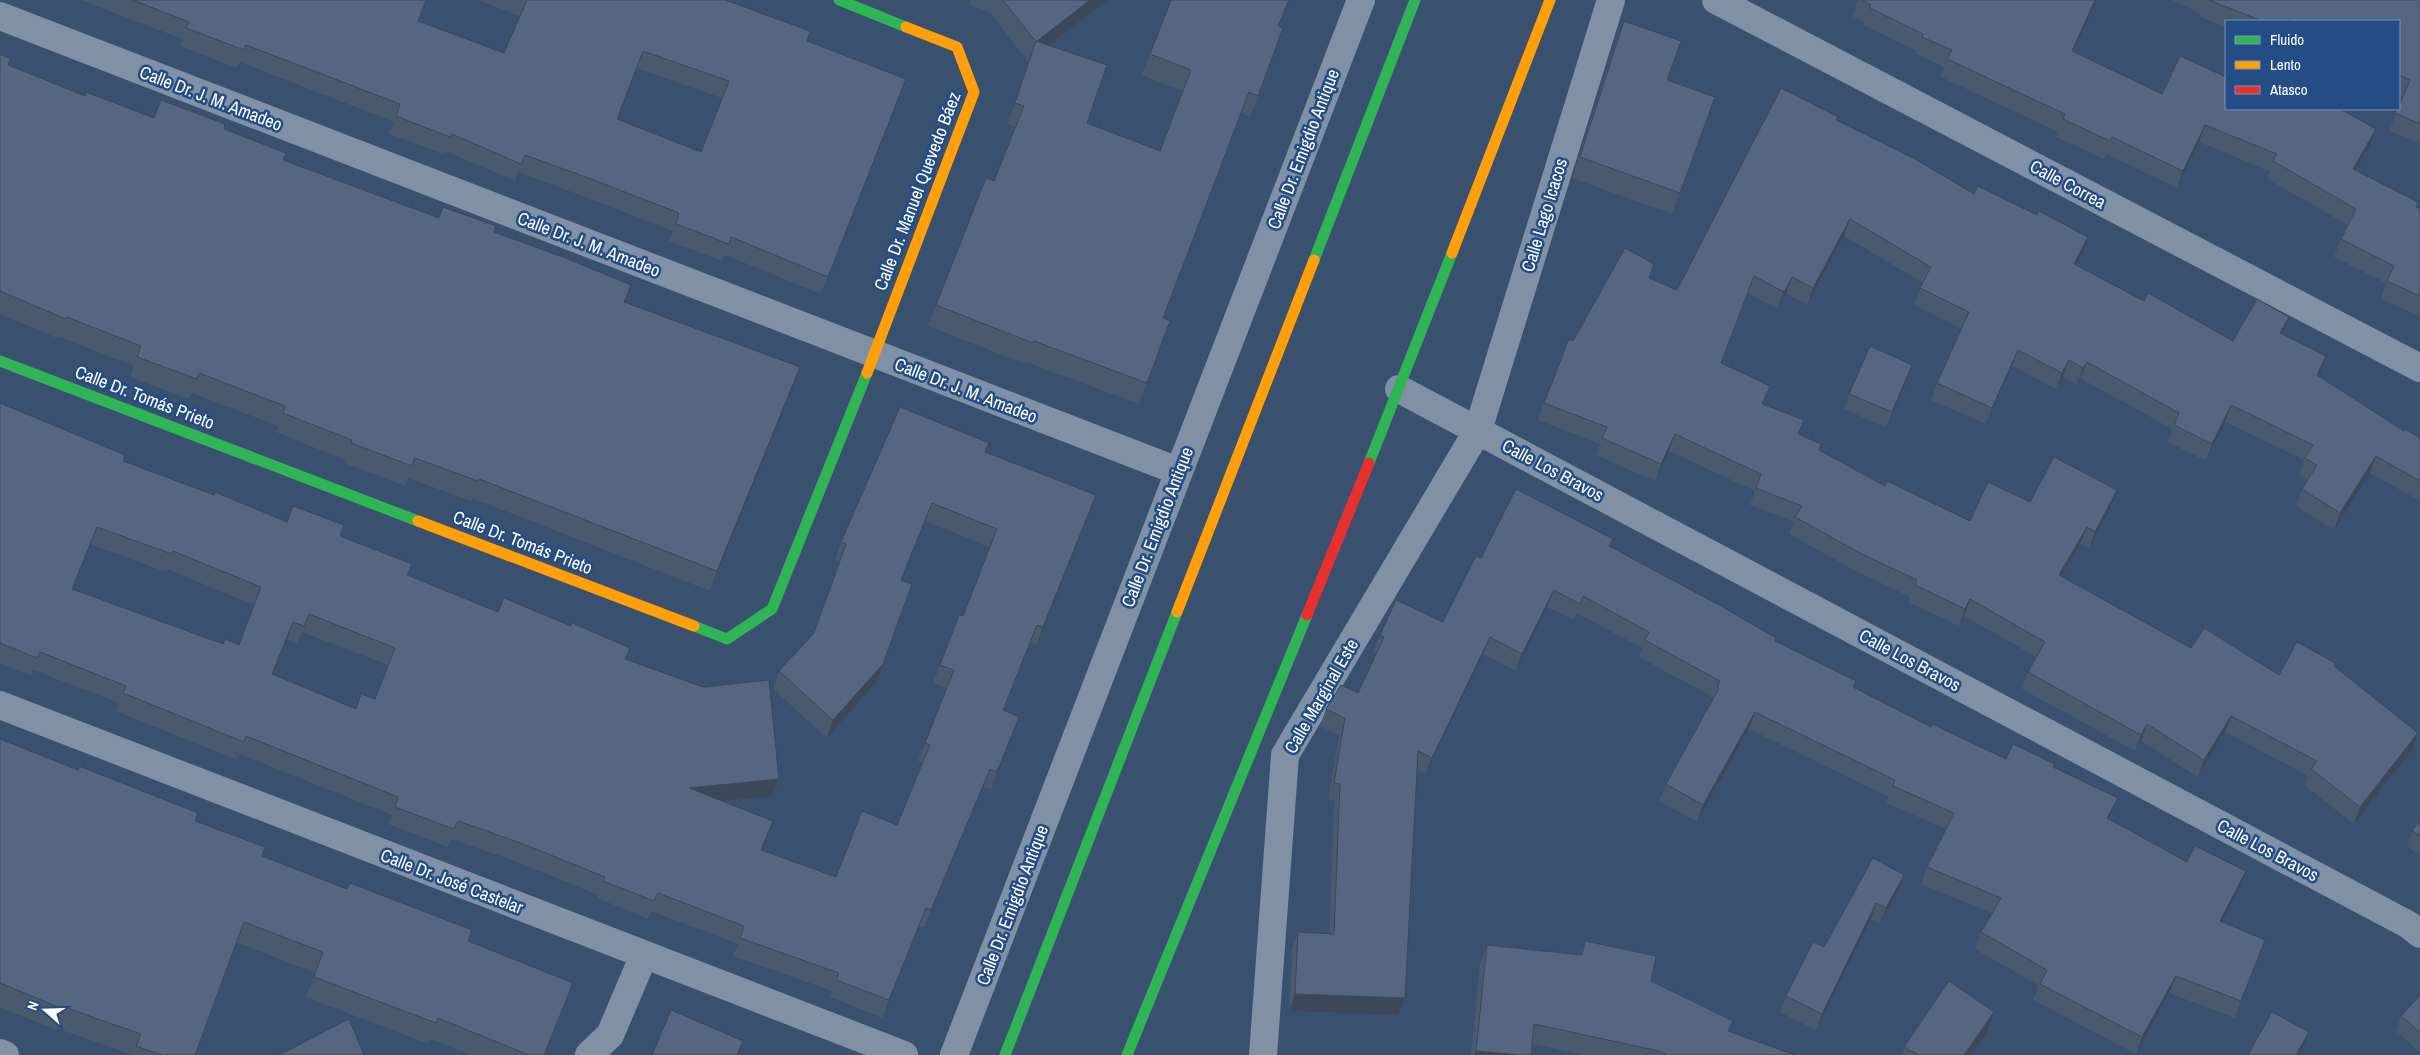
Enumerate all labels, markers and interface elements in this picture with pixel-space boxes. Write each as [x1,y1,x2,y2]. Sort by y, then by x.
legend [2225,20,2400,110]
text: Fluido [2270,29,2304,50]
text: Lento [2270,54,2301,75]
street label: Calle Dr. J. M. Amadeo [136,59,286,137]
street label: Calle Dr. Emigdio Antique [1261,65,1345,233]
text: Atasco [2269,79,2308,100]
street label: Calle Dr. Manuel Quevedo Báez [868,88,966,294]
street label: Calle Correa [2026,154,2110,214]
street label: Calle Lago Icacos [1515,155,1573,275]
street label: Calle Dr. J. M. Amadeo [514,205,664,283]
street label: Calle Dr. J. M. Amadeo [891,351,1041,429]
street label: Calle Dr. Tomás Prieto [72,359,218,435]
street label: Calle Los Bravos [1498,433,1608,507]
street label: Calle Dr. Emigdio Antique [1115,443,1199,611]
street label: Calle Dr. Tomás Prieto [450,504,596,580]
street label: Calle Los Bravos [1855,623,1965,697]
street label: Calle Marginal Este [1278,634,1364,758]
street label: Calle Los Bravos [2213,813,2323,887]
street label: Calle Dr. Emigdio Antique [970,821,1054,989]
street label: Calle Dr. José Castelar [377,842,527,920]
north arrow [20,985,70,1035]
text: N [23,999,43,1013]

